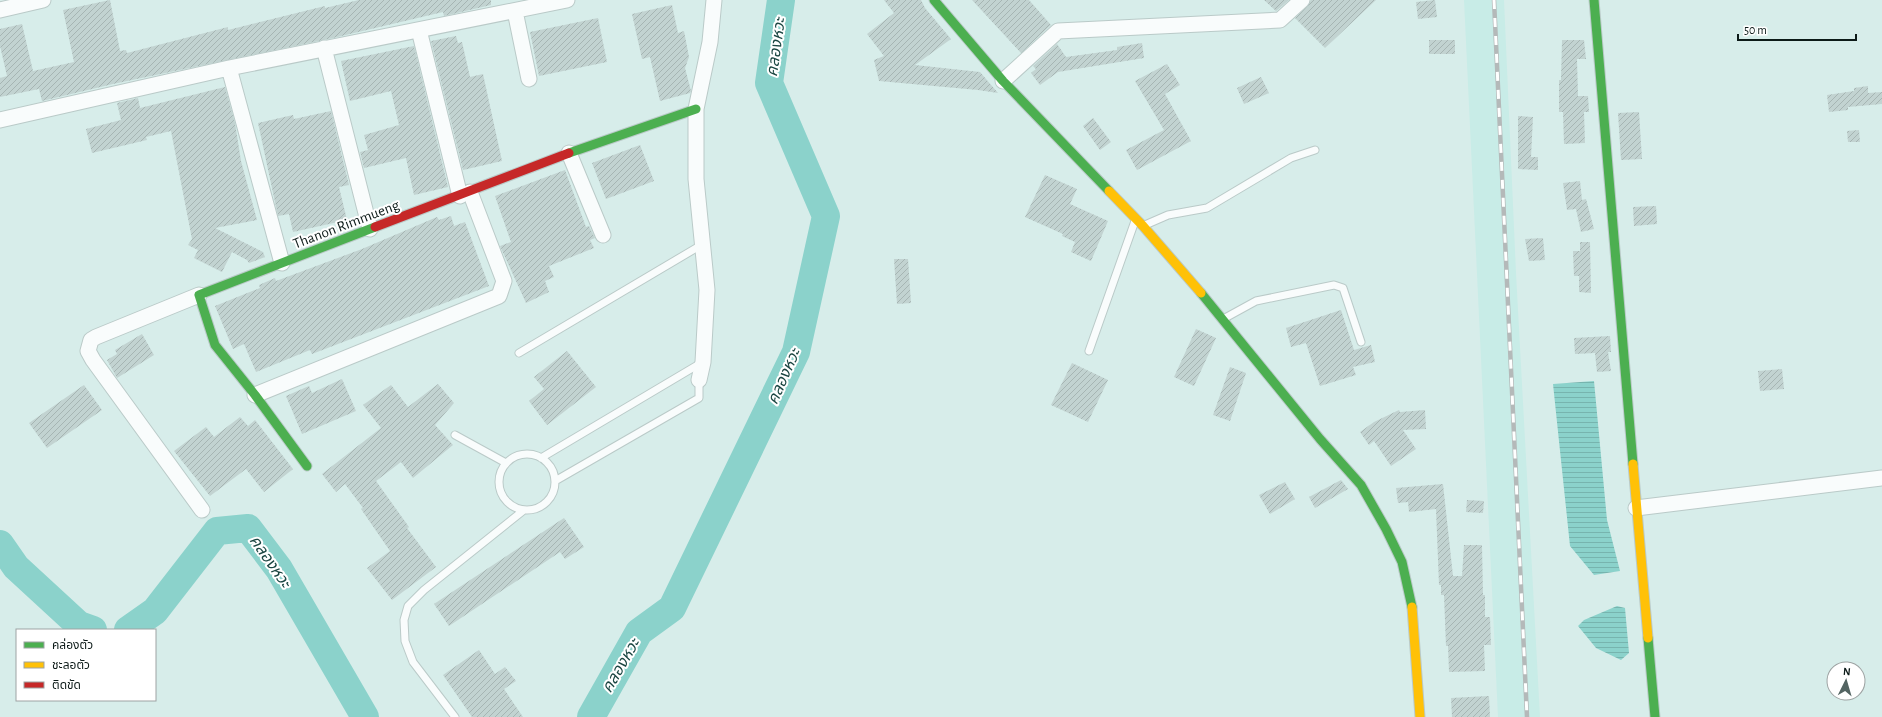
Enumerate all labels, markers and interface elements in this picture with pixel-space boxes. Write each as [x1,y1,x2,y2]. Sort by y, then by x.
water label: คลองหวะ [764,15,788,78]
scale bar [1738,16,1856,42]
text: 50 m [1744,24,1767,36]
street label: Thanon Rimmueng [291,197,402,252]
water label: คลองหวะ [765,345,804,407]
water label: คลองหวะ [247,533,295,592]
legend [16,629,156,701]
water label: คลองหวะ [599,634,643,695]
text: คล่องตัว [52,638,93,651]
text: ชะลอตัว [52,659,90,671]
north arrow [1826,661,1866,701]
text: N [1843,666,1851,677]
text: ติดขัด [52,679,81,691]

